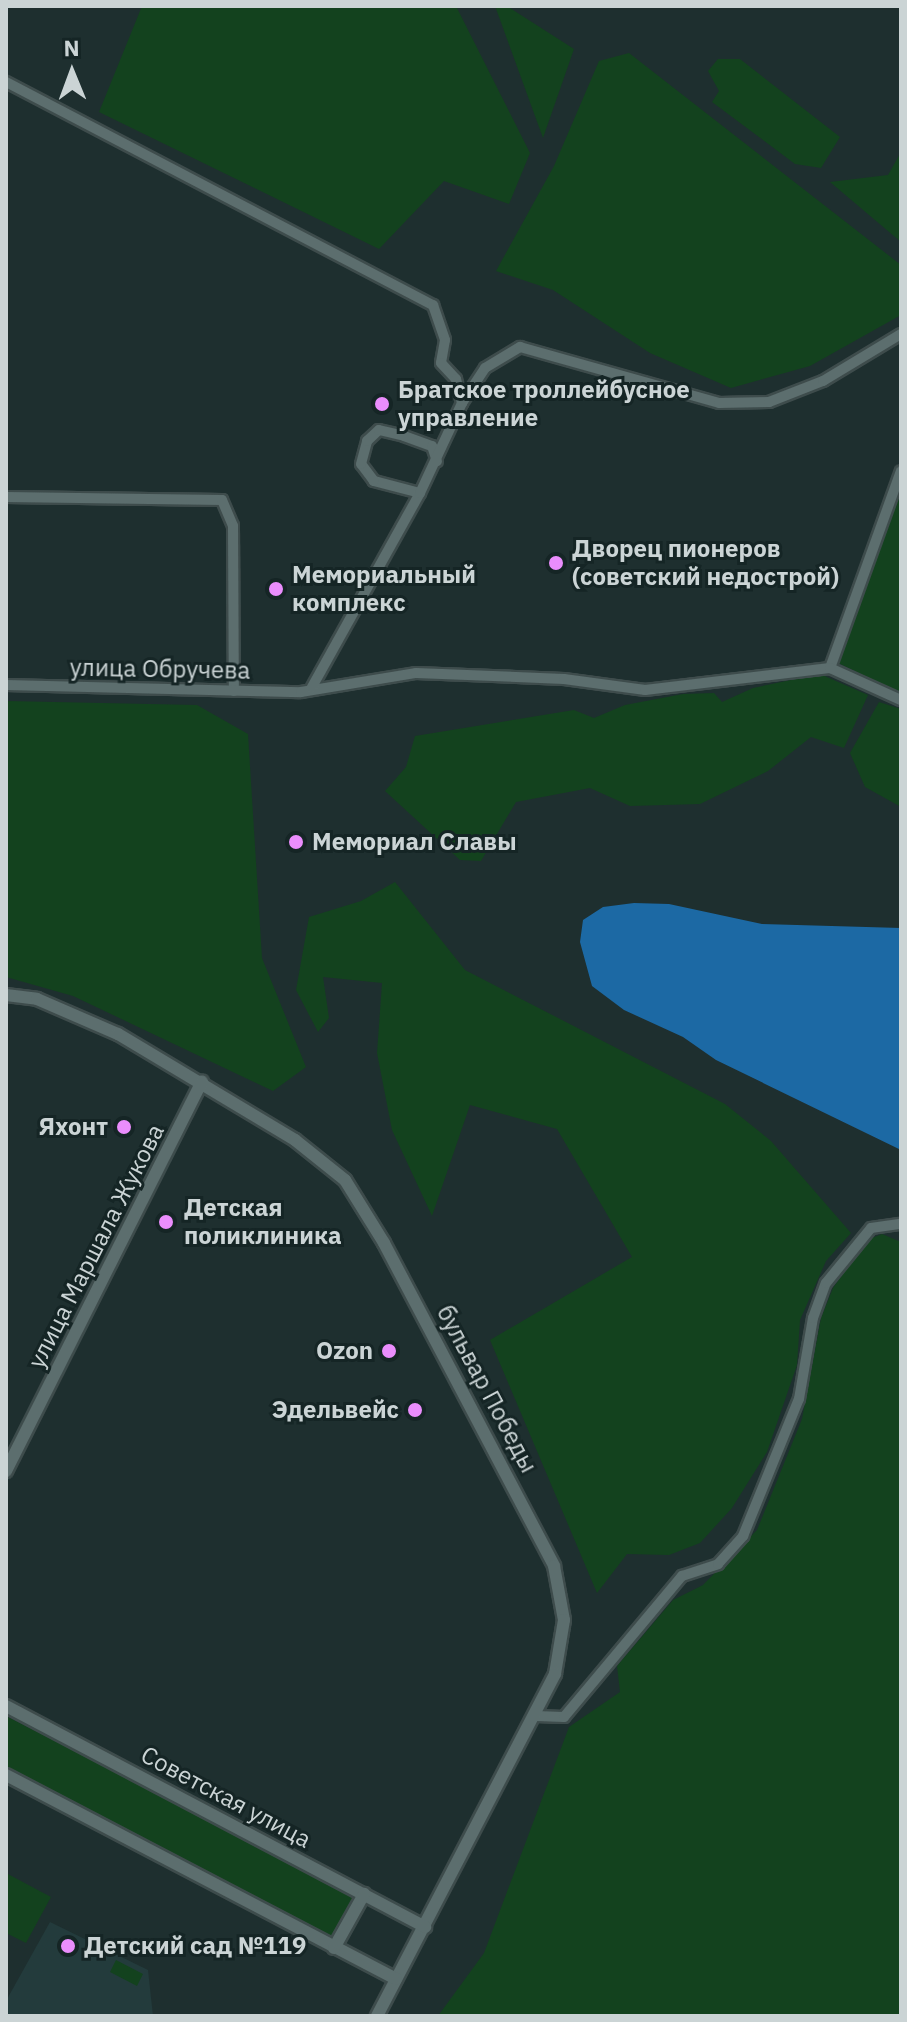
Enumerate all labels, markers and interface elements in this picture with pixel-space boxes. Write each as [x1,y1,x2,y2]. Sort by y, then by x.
north arrow [32,32,112,112]
text: N [63,33,80,62]
place label: Братское троллейбусное управление [398,376,690,432]
marker: Братское троллейбусное управление [373,395,391,413]
place label: Дворец пионеров (советский недострой) [572,535,839,591]
marker: Дворец пионеров (советский недострой) [547,554,565,572]
place label: Мемориальный комплекс [292,561,476,617]
marker: Мемориальный комплекс [267,580,285,598]
street label: улица Обручева [69,653,251,685]
place label: Мемориал Славы [312,828,517,856]
marker: Мемориал Славы [287,833,305,851]
place label: Яхонт [39,1113,108,1141]
marker: Яхонт [115,1118,133,1136]
street label: улица Маршала Жукова [22,1119,170,1373]
place label: Детская поликлиника [184,1194,342,1250]
marker: Детская поликлиника [155,1211,177,1233]
street label: бульвар Победы [431,1300,543,1478]
place label: Ozon [316,1337,373,1365]
marker: Ozon [380,1342,398,1360]
place label: Эдельвейс [272,1396,399,1424]
marker: Эдельвейс [406,1401,424,1419]
street label: Советская улица [136,1740,316,1854]
place label: Детский сад №119 [84,1932,306,1960]
marker: Детский сад №119 [59,1937,77,1955]

